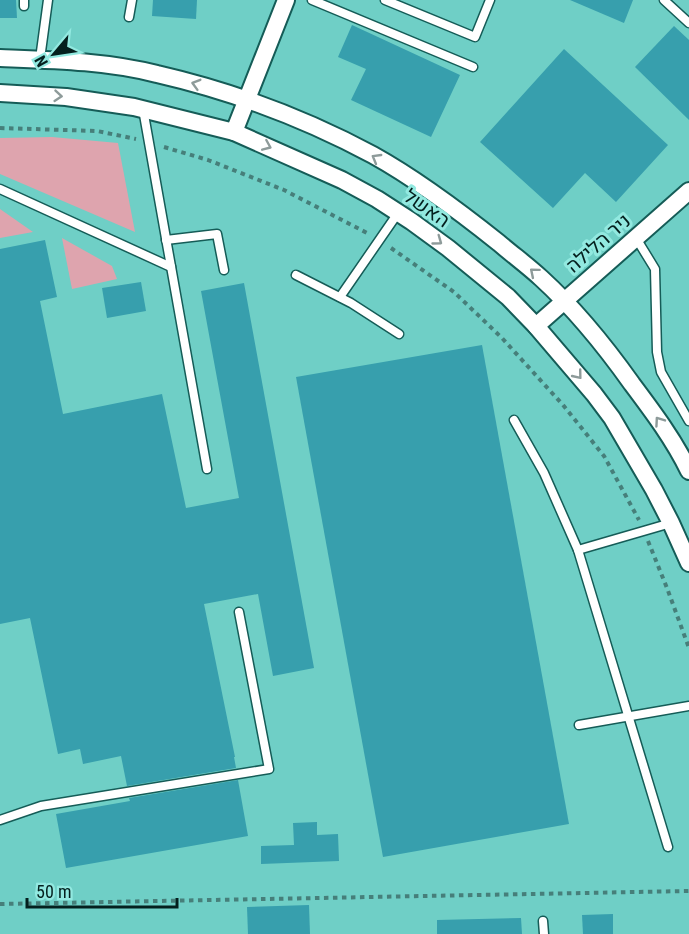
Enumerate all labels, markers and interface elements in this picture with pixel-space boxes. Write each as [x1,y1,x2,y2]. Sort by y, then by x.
north arrow [24,24,84,84]
text: N [31,52,52,70]
one-way arrow [192,79,202,91]
one-way arrow [54,89,63,102]
one-way arrow [261,139,272,151]
one-way arrow [372,154,382,165]
street label: האשל [399,184,455,232]
street label: ניר הלילה [561,208,635,278]
one-way arrow [431,233,442,244]
one-way arrow [530,268,541,279]
one-way arrow [571,368,582,379]
one-way arrow [655,417,666,428]
scale bar [27,871,177,909]
text: 50 m [36,881,71,902]

